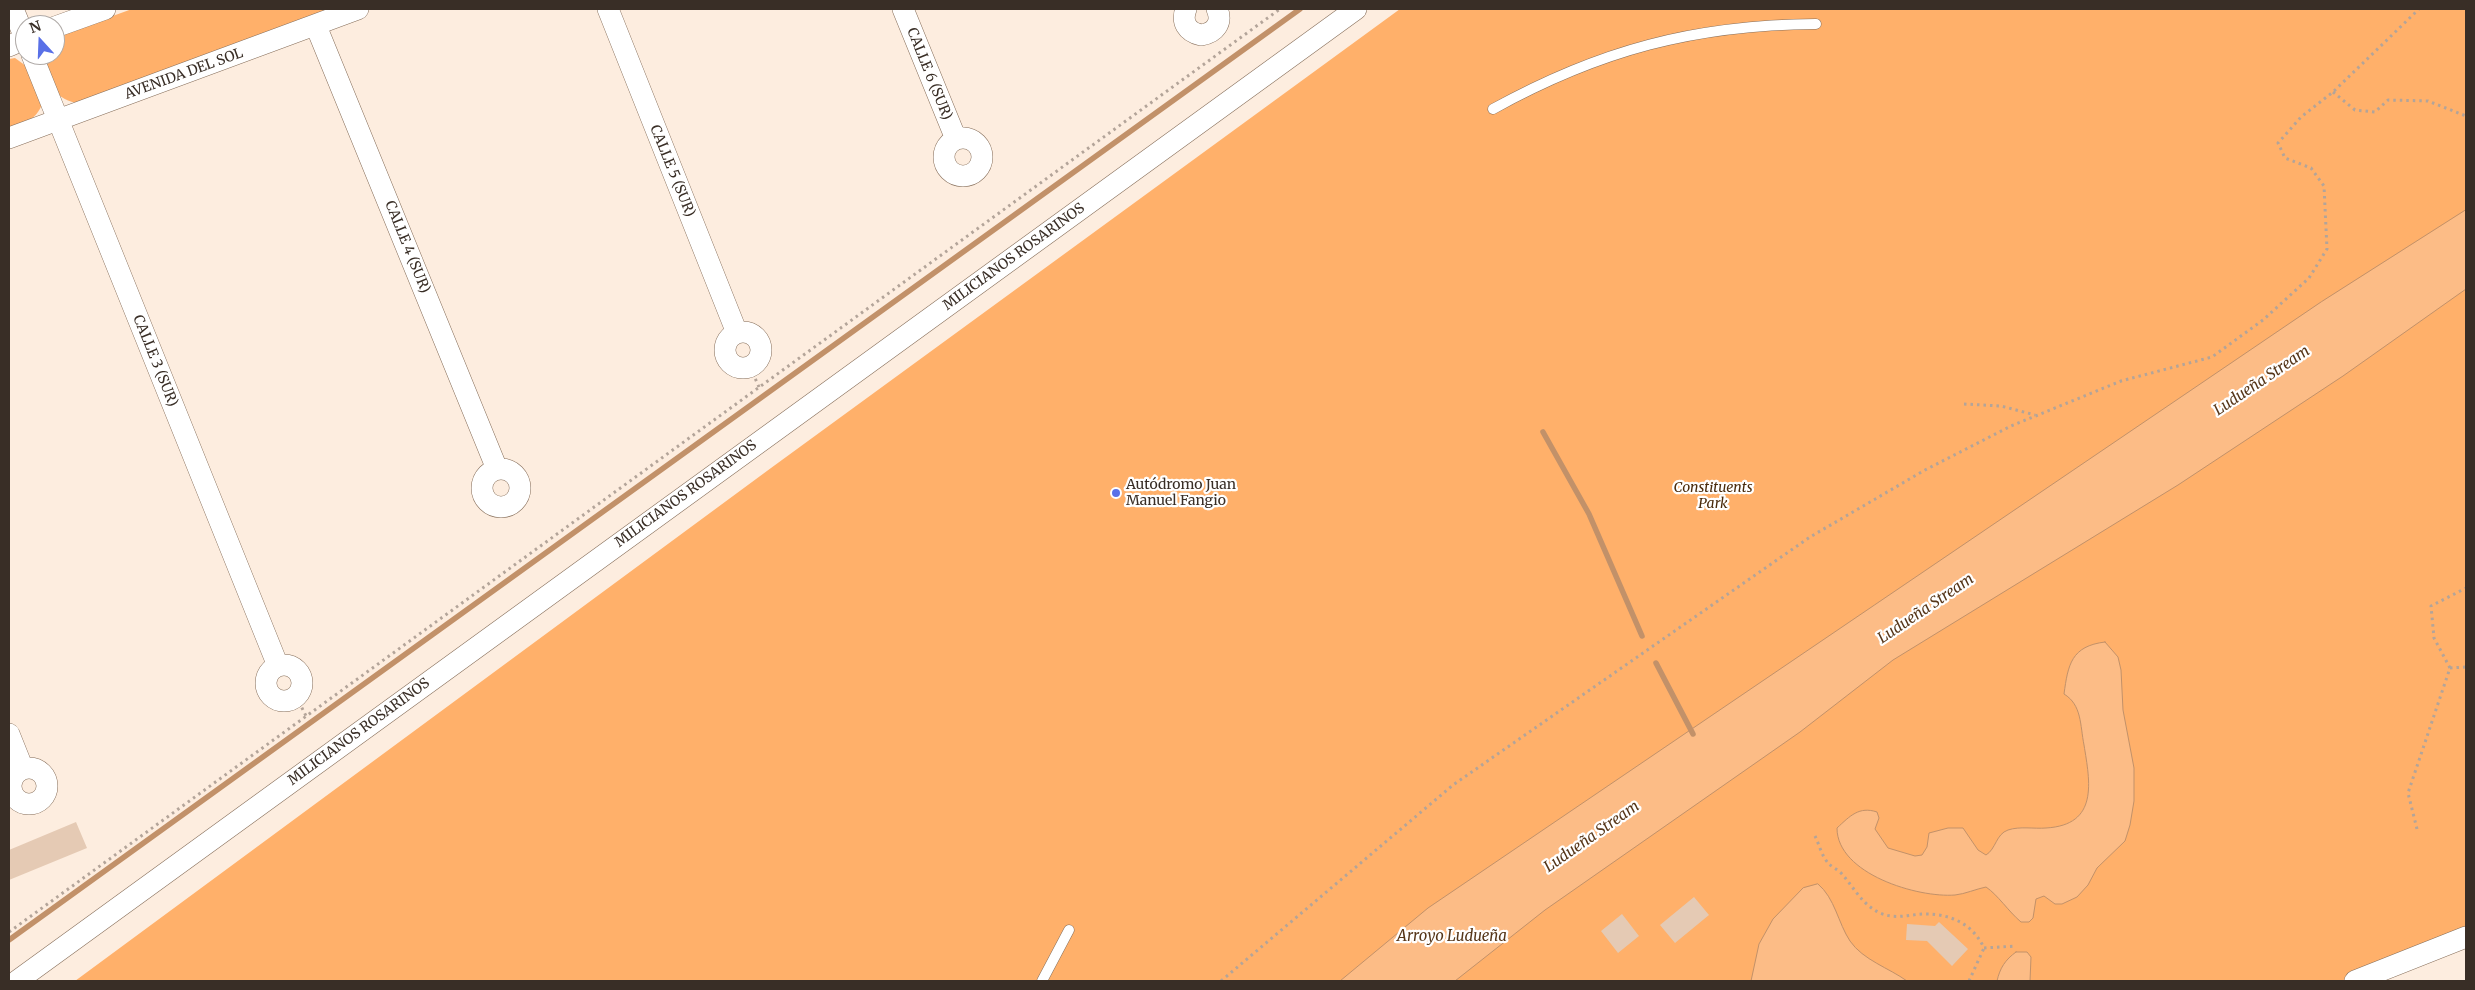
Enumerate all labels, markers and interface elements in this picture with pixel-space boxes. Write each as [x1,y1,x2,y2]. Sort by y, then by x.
north arrow [15,15,65,65]
text: N [27,16,43,37]
street label: CALLE 6 (SUR) [903,25,955,123]
street label: AVENIDA DEL SOL [123,45,245,103]
street label: CALLE 5 (SUR) [646,123,698,219]
street label: CALLE 4 (SUR) [381,198,433,296]
street label: MILICIANOS ROSARINOS [940,200,1088,314]
street label: CALLE 3 (SUR) [129,313,181,409]
water label: Ludueña Stream [2211,342,2313,420]
street label: MILICIANOS ROSARINOS [612,437,760,551]
place label: Autódromo Juan Manuel Fangio [1126,477,1236,510]
park label: Constituents Park [1673,480,1753,512]
marker: Autódromo Juan Manuel Fangio [1110,487,1122,499]
water label: Ludueña Stream [1875,570,1977,648]
street label: MILICIANOS ROSARINOS [285,675,433,789]
water label: Ludueña Stream [1541,798,1643,876]
water label: Arroyo Ludueña [1397,928,1507,946]

